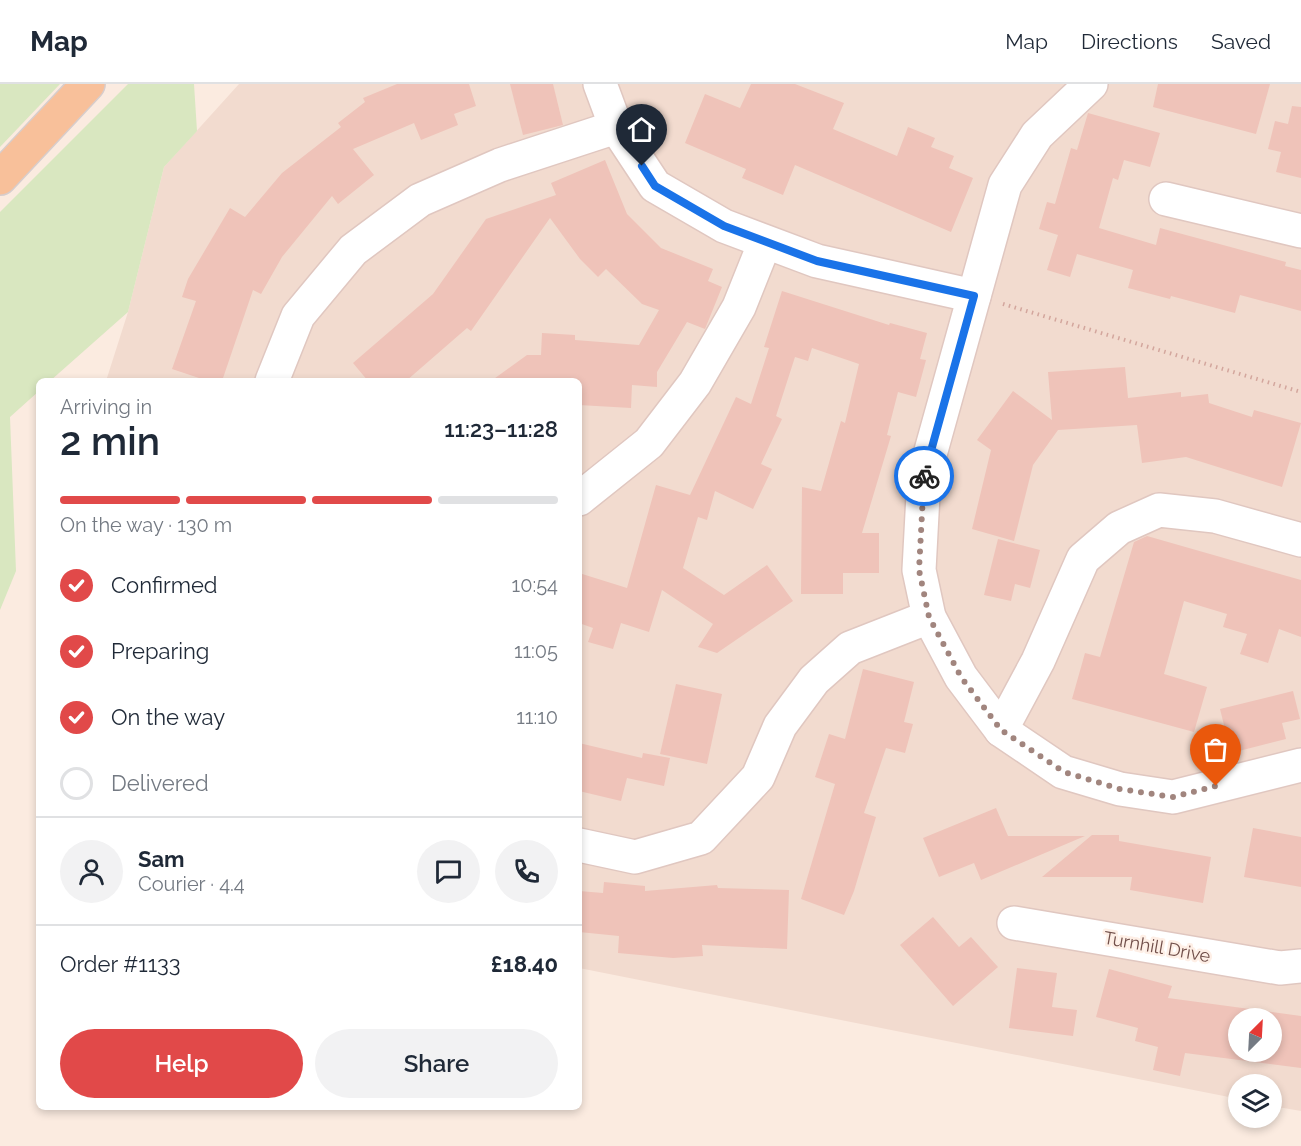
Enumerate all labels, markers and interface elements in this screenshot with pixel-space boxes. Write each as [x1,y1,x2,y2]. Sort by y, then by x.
text: Map [30,25,88,58]
text: Map [1005,29,1048,54]
text: Directions [1081,29,1178,54]
text: Saved [1211,29,1271,54]
pin [616,104,667,166]
icon: home [625,113,658,146]
text: Arriving in [60,395,152,419]
text: 11:23–11:28 [444,416,558,442]
text: 2 min [60,418,160,464]
courier [894,446,954,506]
icon: bike [908,460,941,493]
text: On the way · 130 m [60,513,232,537]
icon: check [60,569,93,602]
text: Confirmed [111,572,218,598]
text: 10:54 [512,573,558,597]
icon: check [60,635,93,668]
text: Preparing [111,638,209,664]
text: 11:05 [514,639,558,663]
icon: check [60,701,93,734]
text: On the way [111,704,225,730]
text: 11:10 [516,705,558,729]
pin [1190,724,1241,786]
icon: bag [1199,733,1232,766]
text: Delivered [111,770,209,796]
button: person [60,840,123,903]
button: chat [417,840,480,903]
button: phone [495,840,558,903]
text: Sam [138,846,185,872]
text: Courier · 4.4 [138,872,245,896]
street label: Turnhill Drive [1102,927,1213,966]
text: Order #1133 [60,951,181,977]
text: £18.40 [491,951,558,977]
north arrow [1228,1008,1282,1062]
map controls [1228,1008,1282,1128]
button: Help [60,1029,303,1098]
button: Share [315,1029,558,1098]
button: layers [1228,1074,1282,1128]

